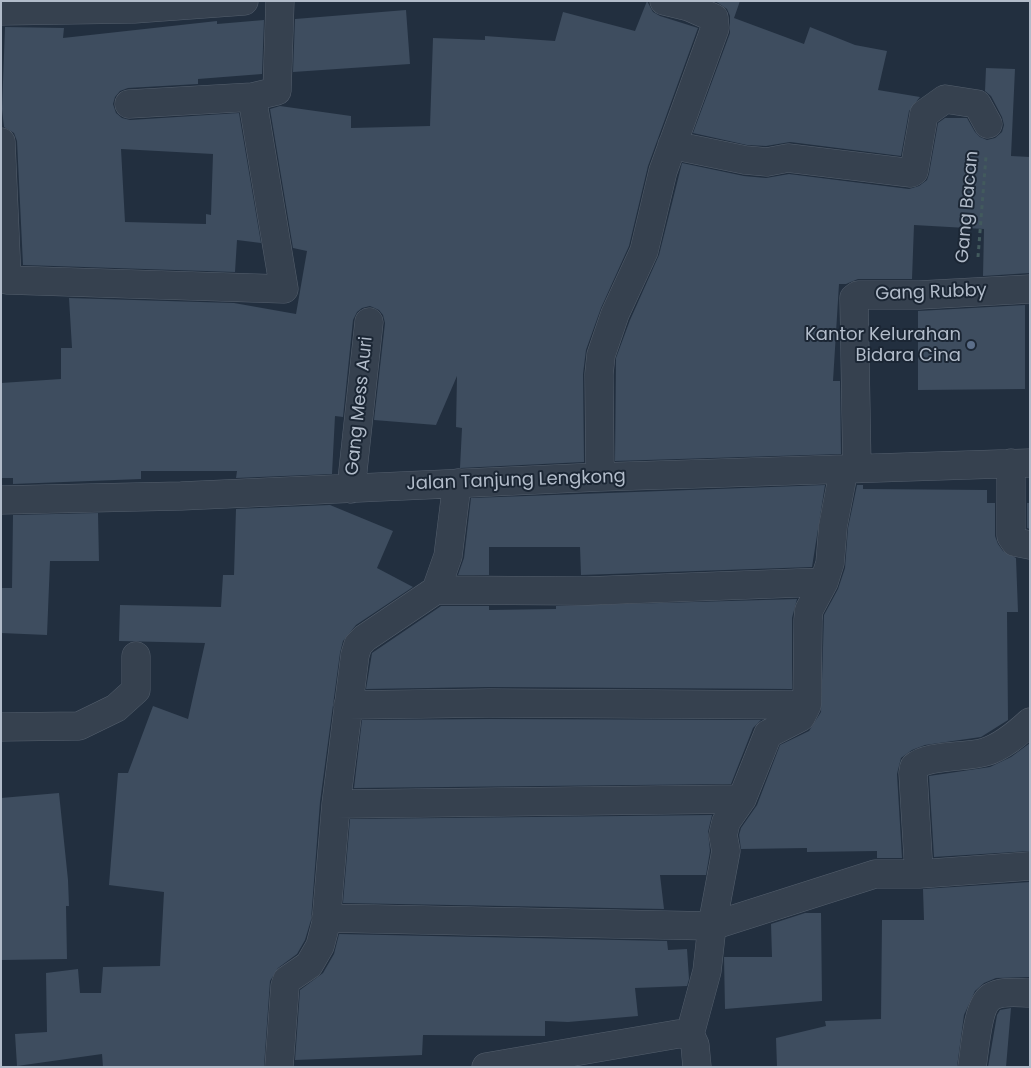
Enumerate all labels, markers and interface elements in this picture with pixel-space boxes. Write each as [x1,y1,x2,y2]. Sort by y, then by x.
street label: Gang Bacan [952,150,984,264]
street label: Gang Rubby [875,280,987,306]
place label: Kantor Kelurahan Bidara Cina [805,324,961,366]
street label: Gang Mess Auri [342,335,378,477]
marker: Kantor Kelurahan Bidara Cina [965,339,977,351]
street label: Jalan Tanjung Lengkong [406,466,626,496]

